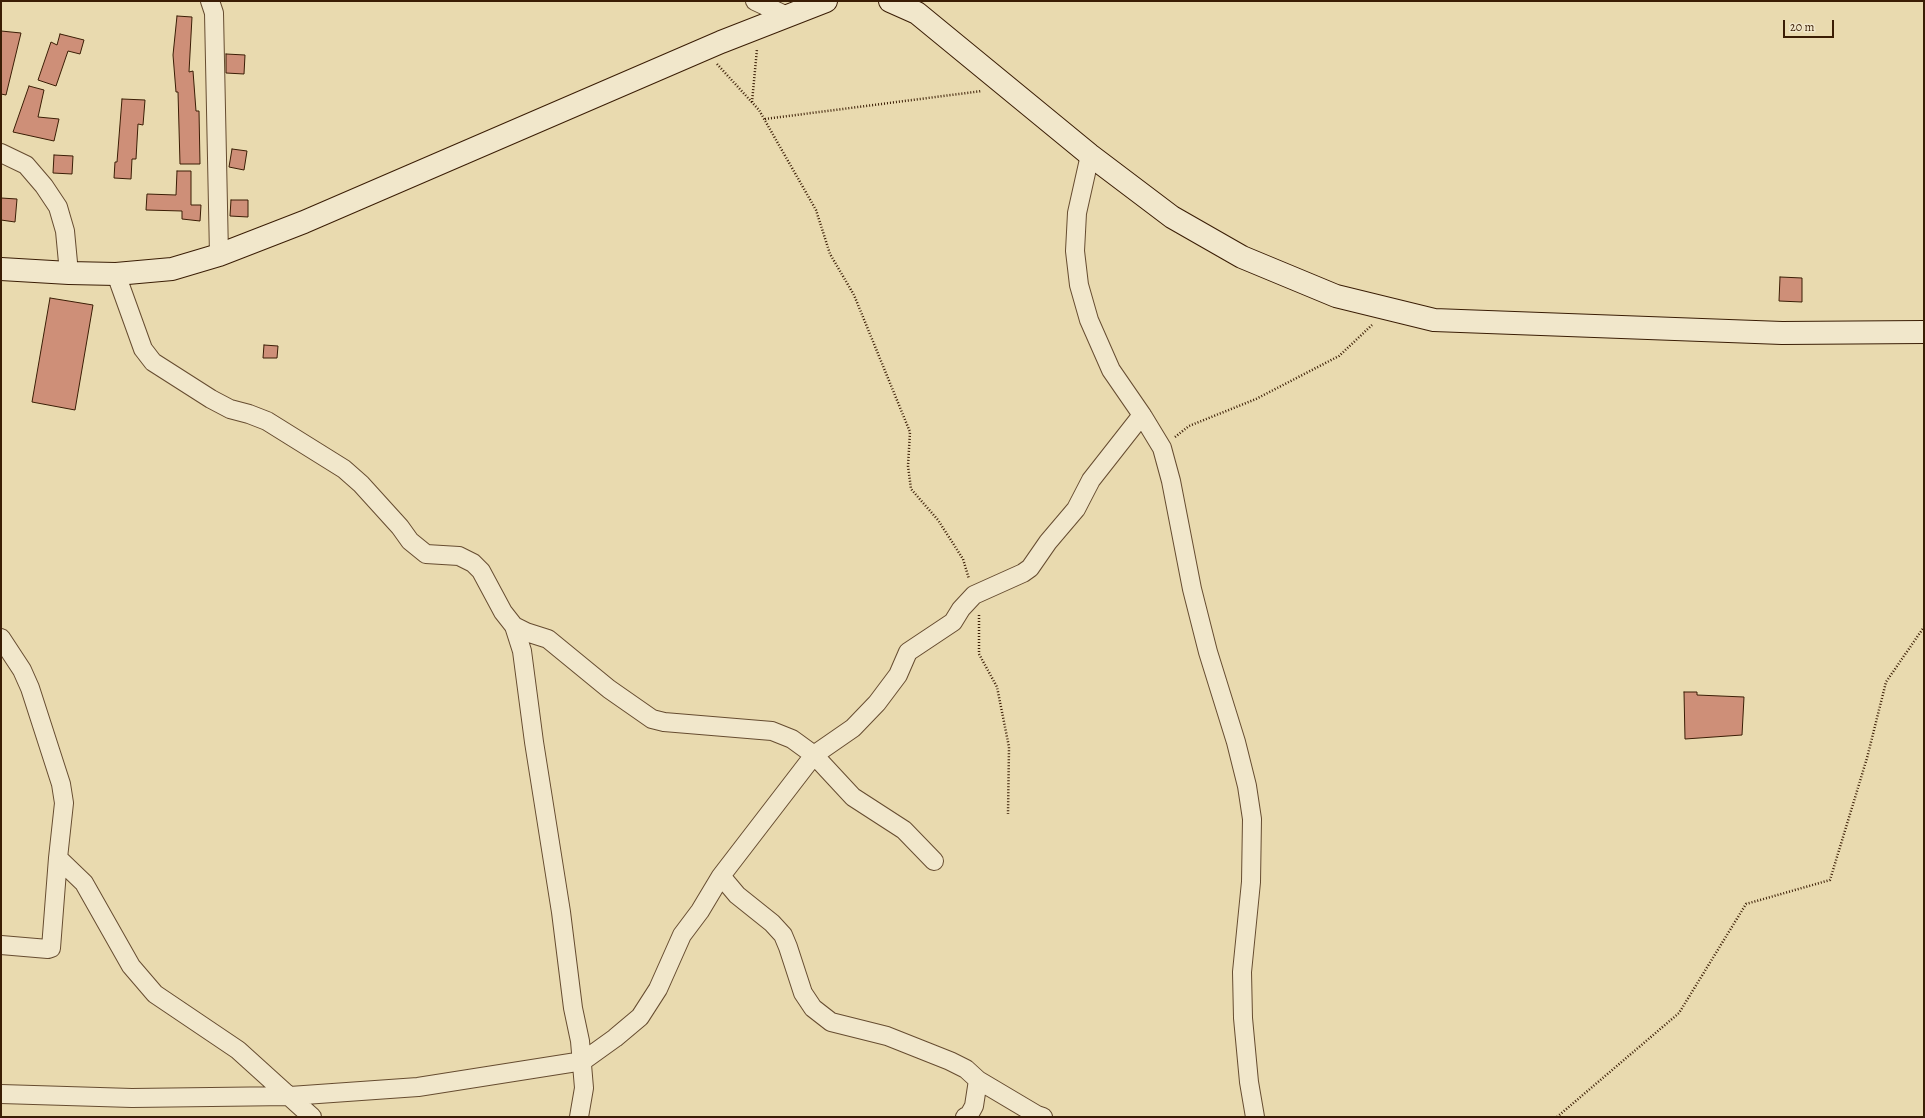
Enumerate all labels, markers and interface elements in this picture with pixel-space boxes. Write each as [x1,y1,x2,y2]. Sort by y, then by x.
scale bar [1785,12,1836,38]
text: 20 m [1790,19,1814,35]

